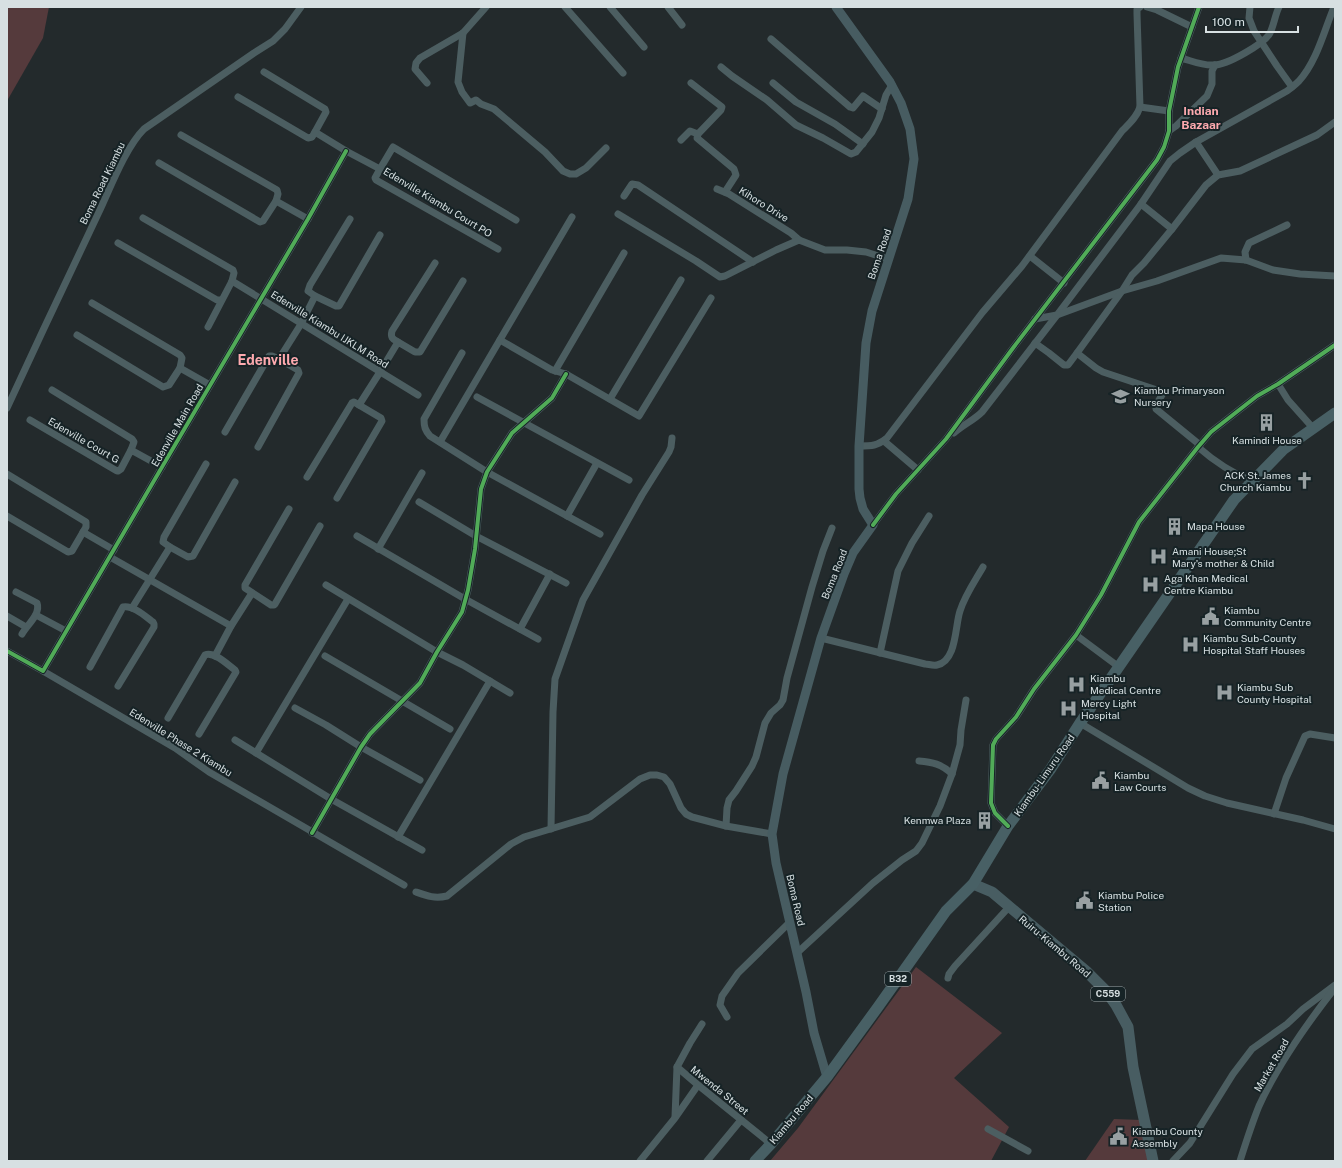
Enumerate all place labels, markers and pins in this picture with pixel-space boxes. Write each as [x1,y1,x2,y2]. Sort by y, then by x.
place label: Kiambu Primaryson Nursery [1134,384,1225,408]
school or university icon: Kiambu Primaryson Nursery [1111,386,1131,406]
building icon: Kamindi House [1257,413,1277,433]
place label: Kamindi House [1232,434,1302,446]
place label: ACK St. James Church Kiambu [1220,469,1291,493]
church icon: ACK St. James Church Kiambu [1294,471,1314,491]
building icon: Mapa House [1164,516,1184,536]
place label: Mapa House [1187,520,1245,532]
place label: Amani House;St Mary's mother & Child [1172,545,1274,569]
hospital icon: Amani House;St Mary's mother & Child [1149,547,1169,567]
place label: Aga Khan Medical Centre Kiambu [1164,572,1248,596]
hospital icon: Aga Khan Medical Centre Kiambu [1141,574,1161,594]
place label: Kiambu Community Centre [1224,604,1311,628]
public building icon: Kiambu Community Centre [1201,606,1221,626]
place label: Kiambu Sub-County Hospital Staff Houses [1203,632,1305,656]
hospital icon: Kiambu Sub-County Hospital Staff Houses [1180,634,1200,654]
place label: Kiambu Medical Centre [1090,672,1161,696]
hospital icon: Kiambu Medical Centre [1067,674,1087,694]
place label: Kiambu Sub County Hospital [1237,681,1312,705]
hospital icon: Kiambu Sub County Hospital [1214,683,1234,703]
place label: Mercy Light Hospital [1081,697,1136,721]
hospital icon: Mercy Light Hospital [1058,699,1078,719]
place label: Kiambu Law Courts [1114,769,1166,793]
public building icon: Kiambu Law Courts [1091,771,1111,791]
building icon: Kenmwa Plaza [974,810,994,830]
place label: Kenmwa Plaza [904,814,971,826]
place label: Kiambu Police Station [1098,889,1164,913]
public building icon: Kiambu Police Station [1075,891,1095,911]
place label: Kiambu County Assembly [1132,1125,1203,1149]
public building icon: Kiambu County Assembly [1109,1127,1129,1147]

